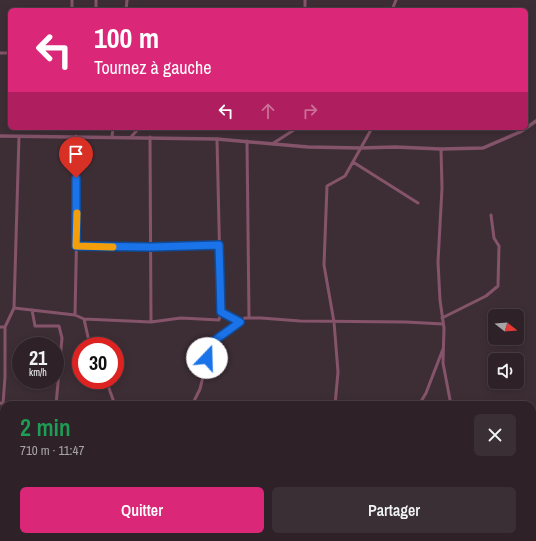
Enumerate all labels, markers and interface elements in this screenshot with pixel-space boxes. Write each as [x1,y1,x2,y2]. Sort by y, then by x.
text: 100 m [94,19,159,57]
icon: left [28,24,80,76]
text: Tournez à gauche [94,55,211,80]
icon: left [215,100,237,122]
icon: ahead [257,100,279,122]
icon: right [299,100,321,122]
pin [59,137,93,178]
icon: arrive [65,143,87,165]
north arrow [488,309,524,345]
map controls [488,309,524,389]
speed limit sign: 30 [72,337,124,389]
position arrow [186,337,228,379]
text: 21 [29,344,47,371]
button: sound [488,353,524,389]
text: km/h [29,366,47,379]
text: 2 min [20,411,71,443]
button: close [474,414,516,456]
text: 710 m · 11:47 [20,442,84,459]
button: Quitter [20,487,264,533]
button: Partager [272,487,516,533]

